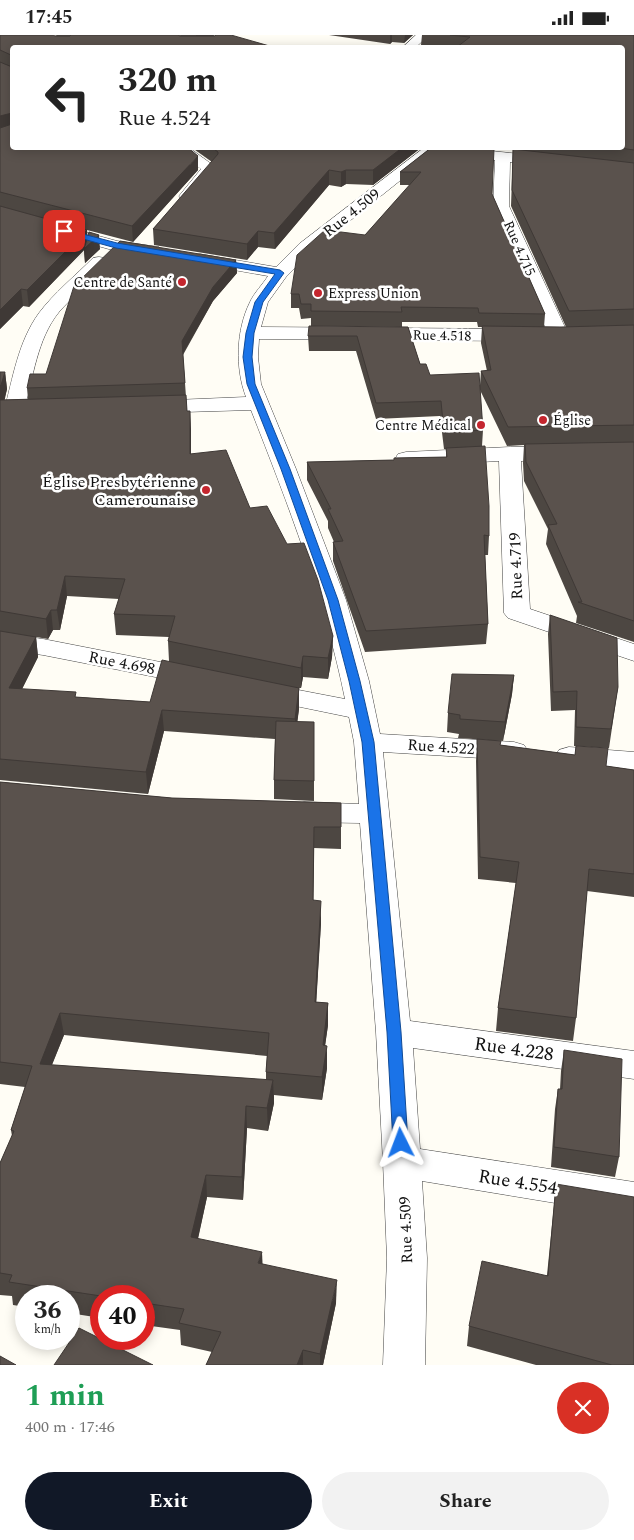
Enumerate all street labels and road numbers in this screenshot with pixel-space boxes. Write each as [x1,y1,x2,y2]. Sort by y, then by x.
street label: Rue 4.509 [318,183,386,243]
street label: Rue 4.715 [498,217,541,279]
street label: Rue 4.518 [412,324,472,347]
street label: Rue 4.719 [503,532,529,600]
street label: Rue 4.698 [86,645,157,681]
street label: Rue 4.522 [407,733,475,761]
street label: Rue 4.228 [472,1030,555,1069]
street label: Rue 4.554 [476,1162,560,1203]
street label: Rue 4.509 [393,1196,419,1264]

